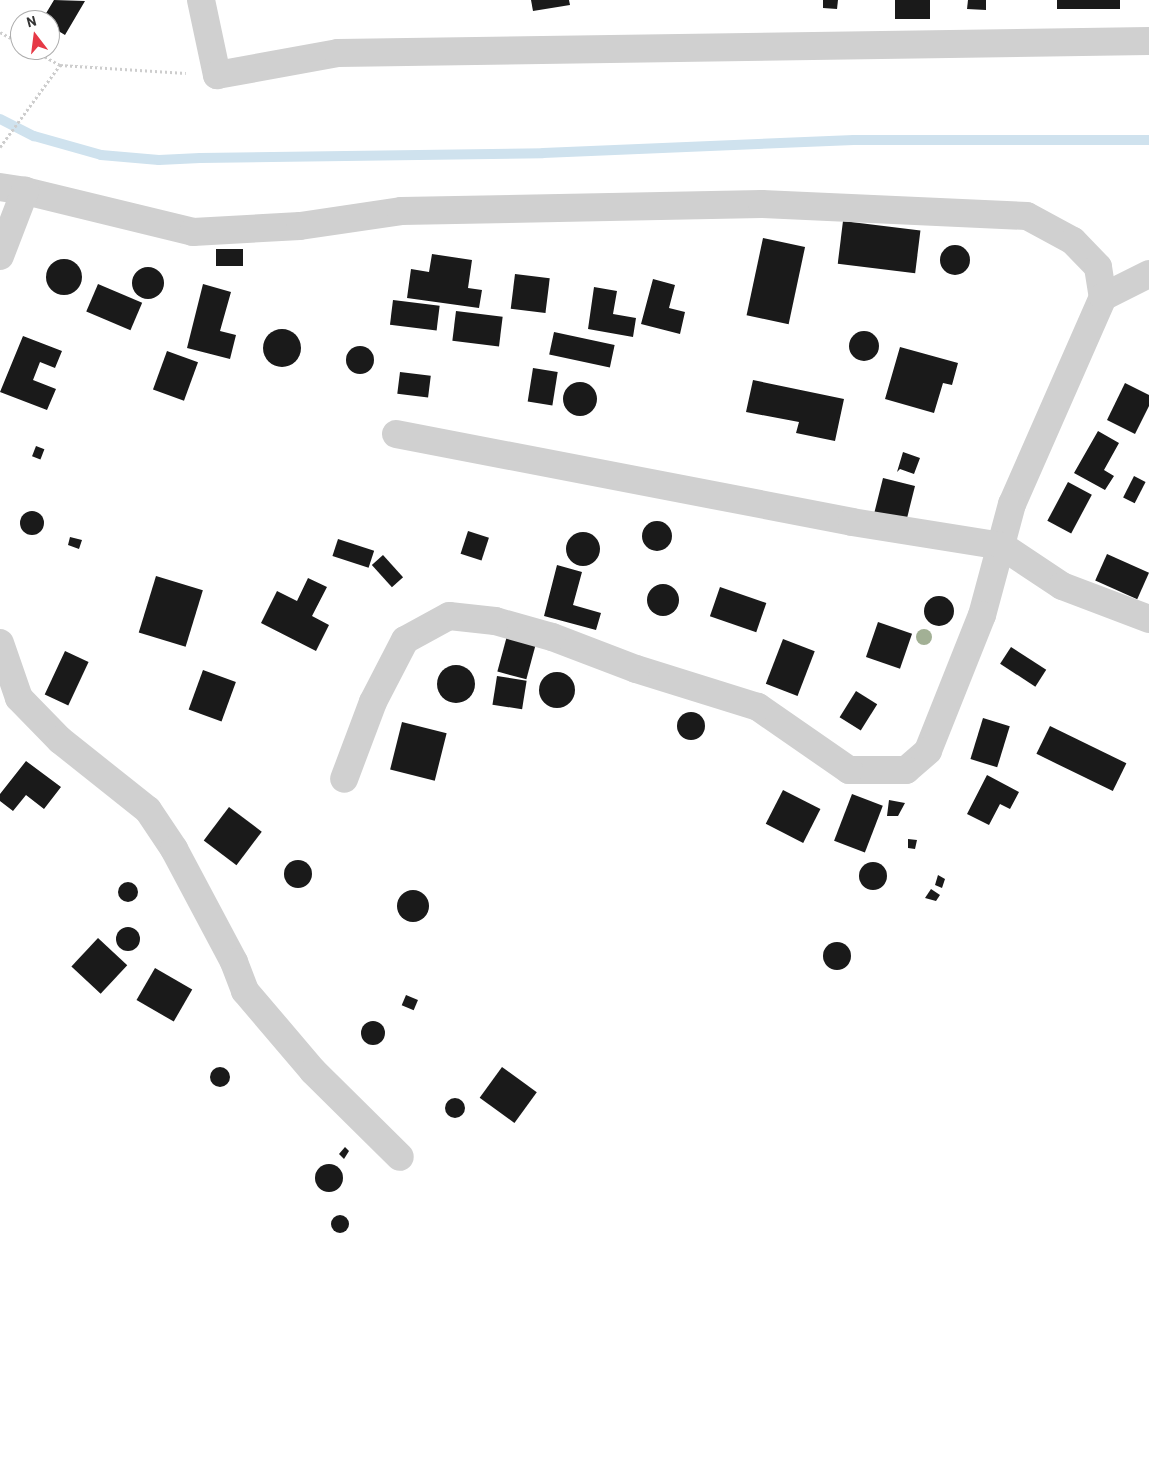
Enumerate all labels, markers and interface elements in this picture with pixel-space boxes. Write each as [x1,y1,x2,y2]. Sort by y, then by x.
north arrow [10,10,60,60]
text: N [25,12,38,30]

